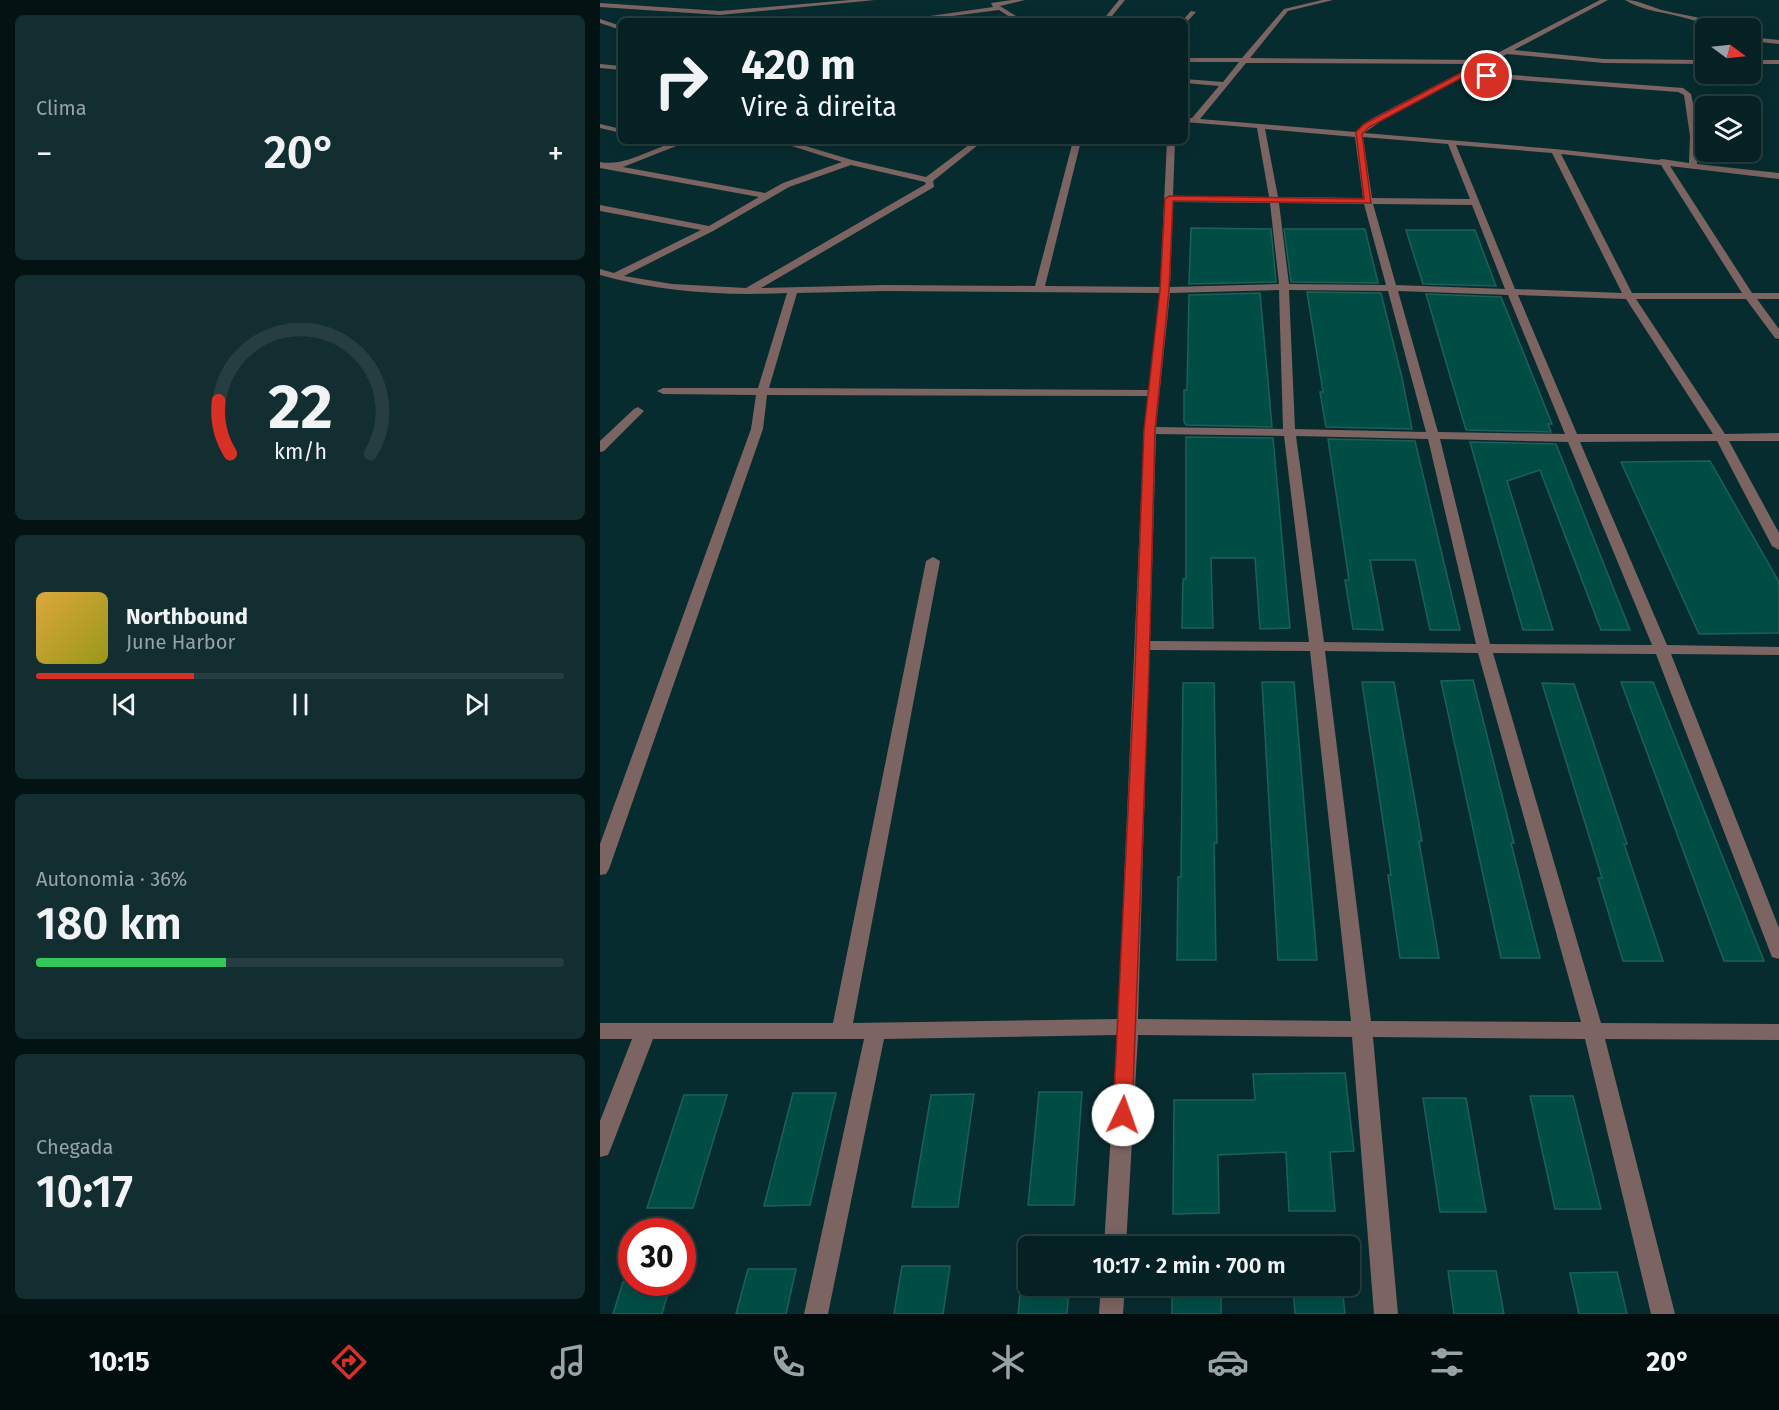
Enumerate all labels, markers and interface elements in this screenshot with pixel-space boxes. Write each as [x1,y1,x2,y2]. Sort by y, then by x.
north arrow [1695,18,1761,84]
map controls [1695,18,1761,162]
text: 420 m [741,40,856,90]
icon: right [642,42,720,120]
pin [1461,50,1512,101]
icon: arrive [1470,59,1503,92]
text: Vire à direita [741,91,897,123]
text: Clima [36,96,87,120]
button: layers [1695,96,1761,162]
text: 20° [264,126,336,180]
text: − [36,134,53,174]
text: + [548,134,564,174]
text: 22 [268,370,332,445]
text: km/h [273,440,327,466]
text: Northbound [126,603,248,630]
text: June Harbor [126,630,235,654]
icon: previous [108,688,141,721]
icon: pause [284,688,317,721]
icon: next [460,688,493,721]
text: Autonomia · 36% [36,867,187,891]
text: 180 km [36,897,182,951]
position arrow [1091,1083,1155,1147]
text: Chegada [36,1135,113,1159]
text: 10:17 [36,1165,133,1219]
speed limit sign: 30 [618,1218,696,1296]
text: 10:17 · 2 min · 700 m [1092,1252,1286,1279]
icon: directions [328,1341,370,1383]
icon: music [547,1341,589,1383]
icon: phone [767,1341,809,1383]
icon: climate [987,1341,1029,1383]
icon: car [1207,1341,1249,1383]
icon: filters [1426,1341,1468,1383]
text: 10:15 [89,1346,150,1378]
text: 20° [1646,1346,1690,1378]

